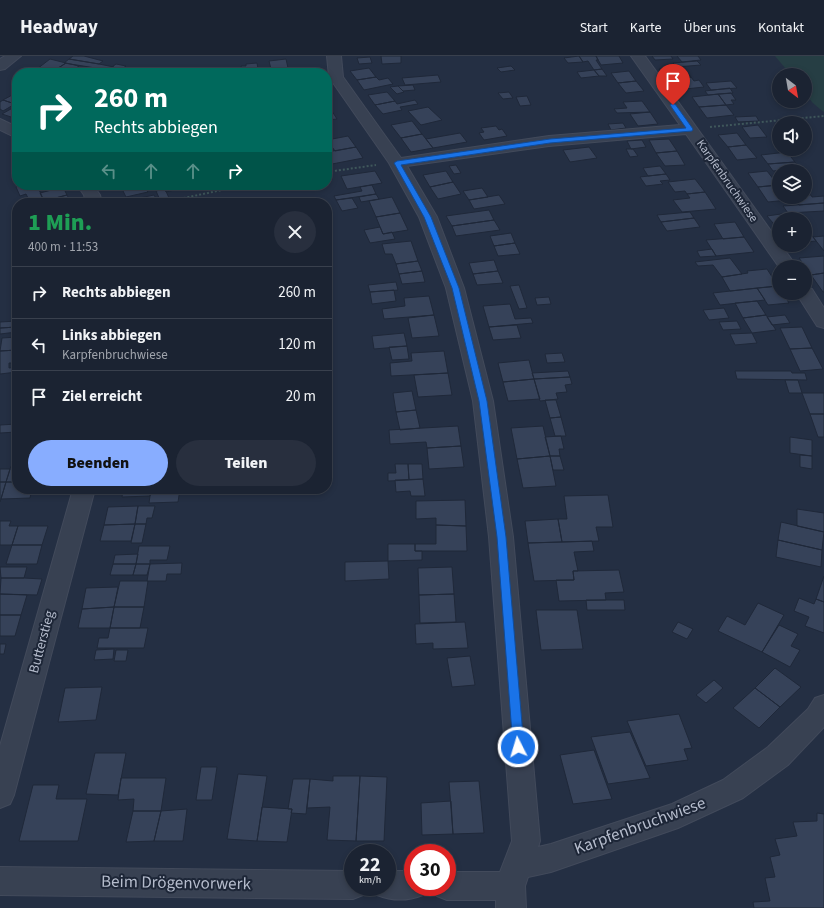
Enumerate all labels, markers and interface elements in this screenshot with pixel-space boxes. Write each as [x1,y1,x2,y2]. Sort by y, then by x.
text: Headway [20,14,98,41]
text: Start [580,18,608,38]
text: Karte [630,18,661,38]
text: Über uns [683,18,736,38]
text: Kontakt [758,18,804,38]
pin [656,64,690,105]
north arrow [772,68,812,108]
map controls [772,68,812,300]
icon: arrive [662,70,684,92]
text: 260 m [94,78,168,118]
icon: right [28,84,80,136]
text: Rechts abbiegen [94,115,218,140]
button: sound [772,116,812,156]
street label: Karpfenbruchwiese [692,136,762,226]
icon: left [98,160,120,182]
icon: ahead [140,160,162,182]
icon: ahead [182,160,204,182]
icon: right [224,160,246,182]
button: layers [772,164,812,204]
text: 1 Min. [28,205,92,240]
button: close [274,211,316,253]
button: + [772,212,812,252]
text: 400 m · 11:53 [28,238,98,256]
button: − [772,260,812,300]
icon: right [28,282,50,304]
text: Rechts abbiegen [62,282,171,303]
text: 260 m [278,282,316,303]
text: Links abbiegen [62,325,161,346]
icon: left [28,334,50,356]
text: 120 m [278,334,316,355]
text: Karpfenbruchwiese [62,346,168,364]
icon: arrive [28,386,50,408]
text: Ziel erreicht [62,386,142,407]
text: 20 m [286,386,316,407]
button: Beenden [28,440,168,486]
button: Teilen [176,440,316,486]
street label: Butterstieg [24,608,60,676]
position arrow [497,726,539,768]
street label: Karpfenbruchwiese [571,791,709,861]
speed limit sign: 30 [404,844,456,896]
text: 22 [359,851,381,879]
street label: Beim Drögenvorwerk [101,870,252,896]
text: km/h [359,873,381,887]

